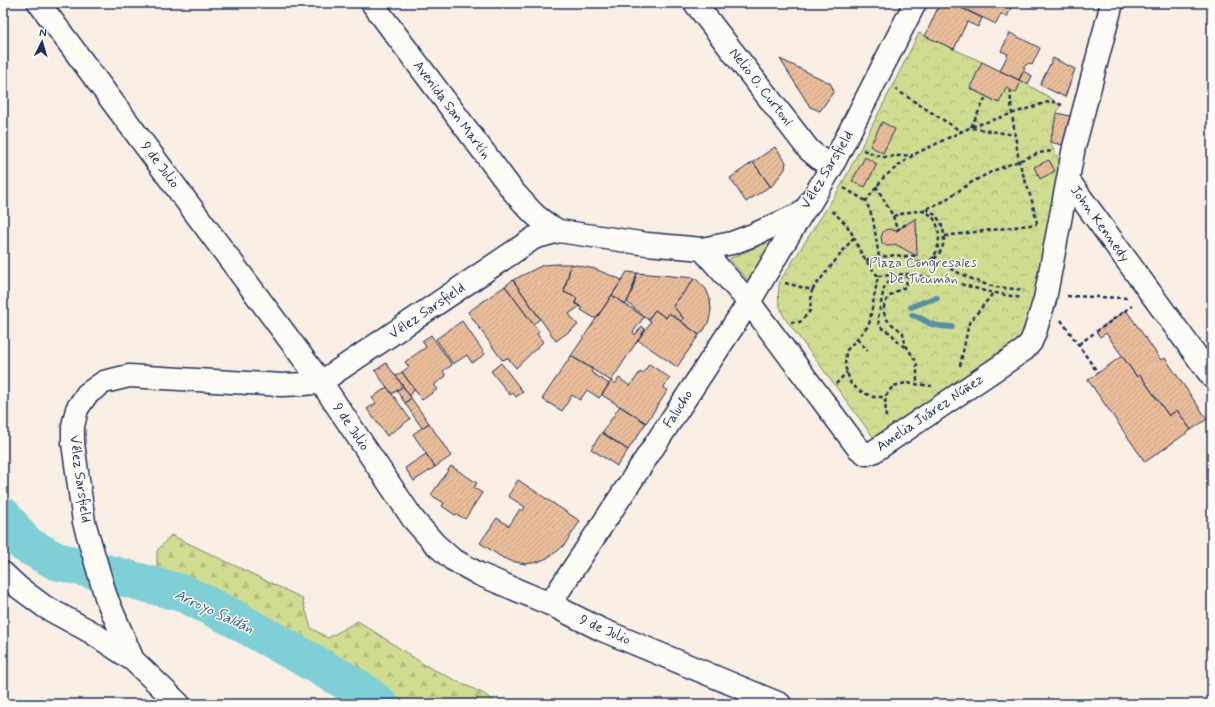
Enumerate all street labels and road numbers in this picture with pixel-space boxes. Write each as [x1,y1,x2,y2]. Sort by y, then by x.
street label: Nelio O. Curtoni [725,44,797,130]
street label: Avenida San Martín [409,57,495,163]
street label: Vélez Sarsfield [797,128,857,212]
street label: 9 de Julio [137,138,183,192]
street label: John Kennedy [1066,182,1134,266]
street label: Vélez Sarsfield [385,279,469,343]
street label: Amelia Juárez Núñez [873,370,987,456]
street label: Falucho [659,386,697,432]
street label: 9 de Julio [329,400,373,454]
street label: Vélez Sarsfield [65,434,95,524]
street label: 9 de Julio [577,611,633,649]

